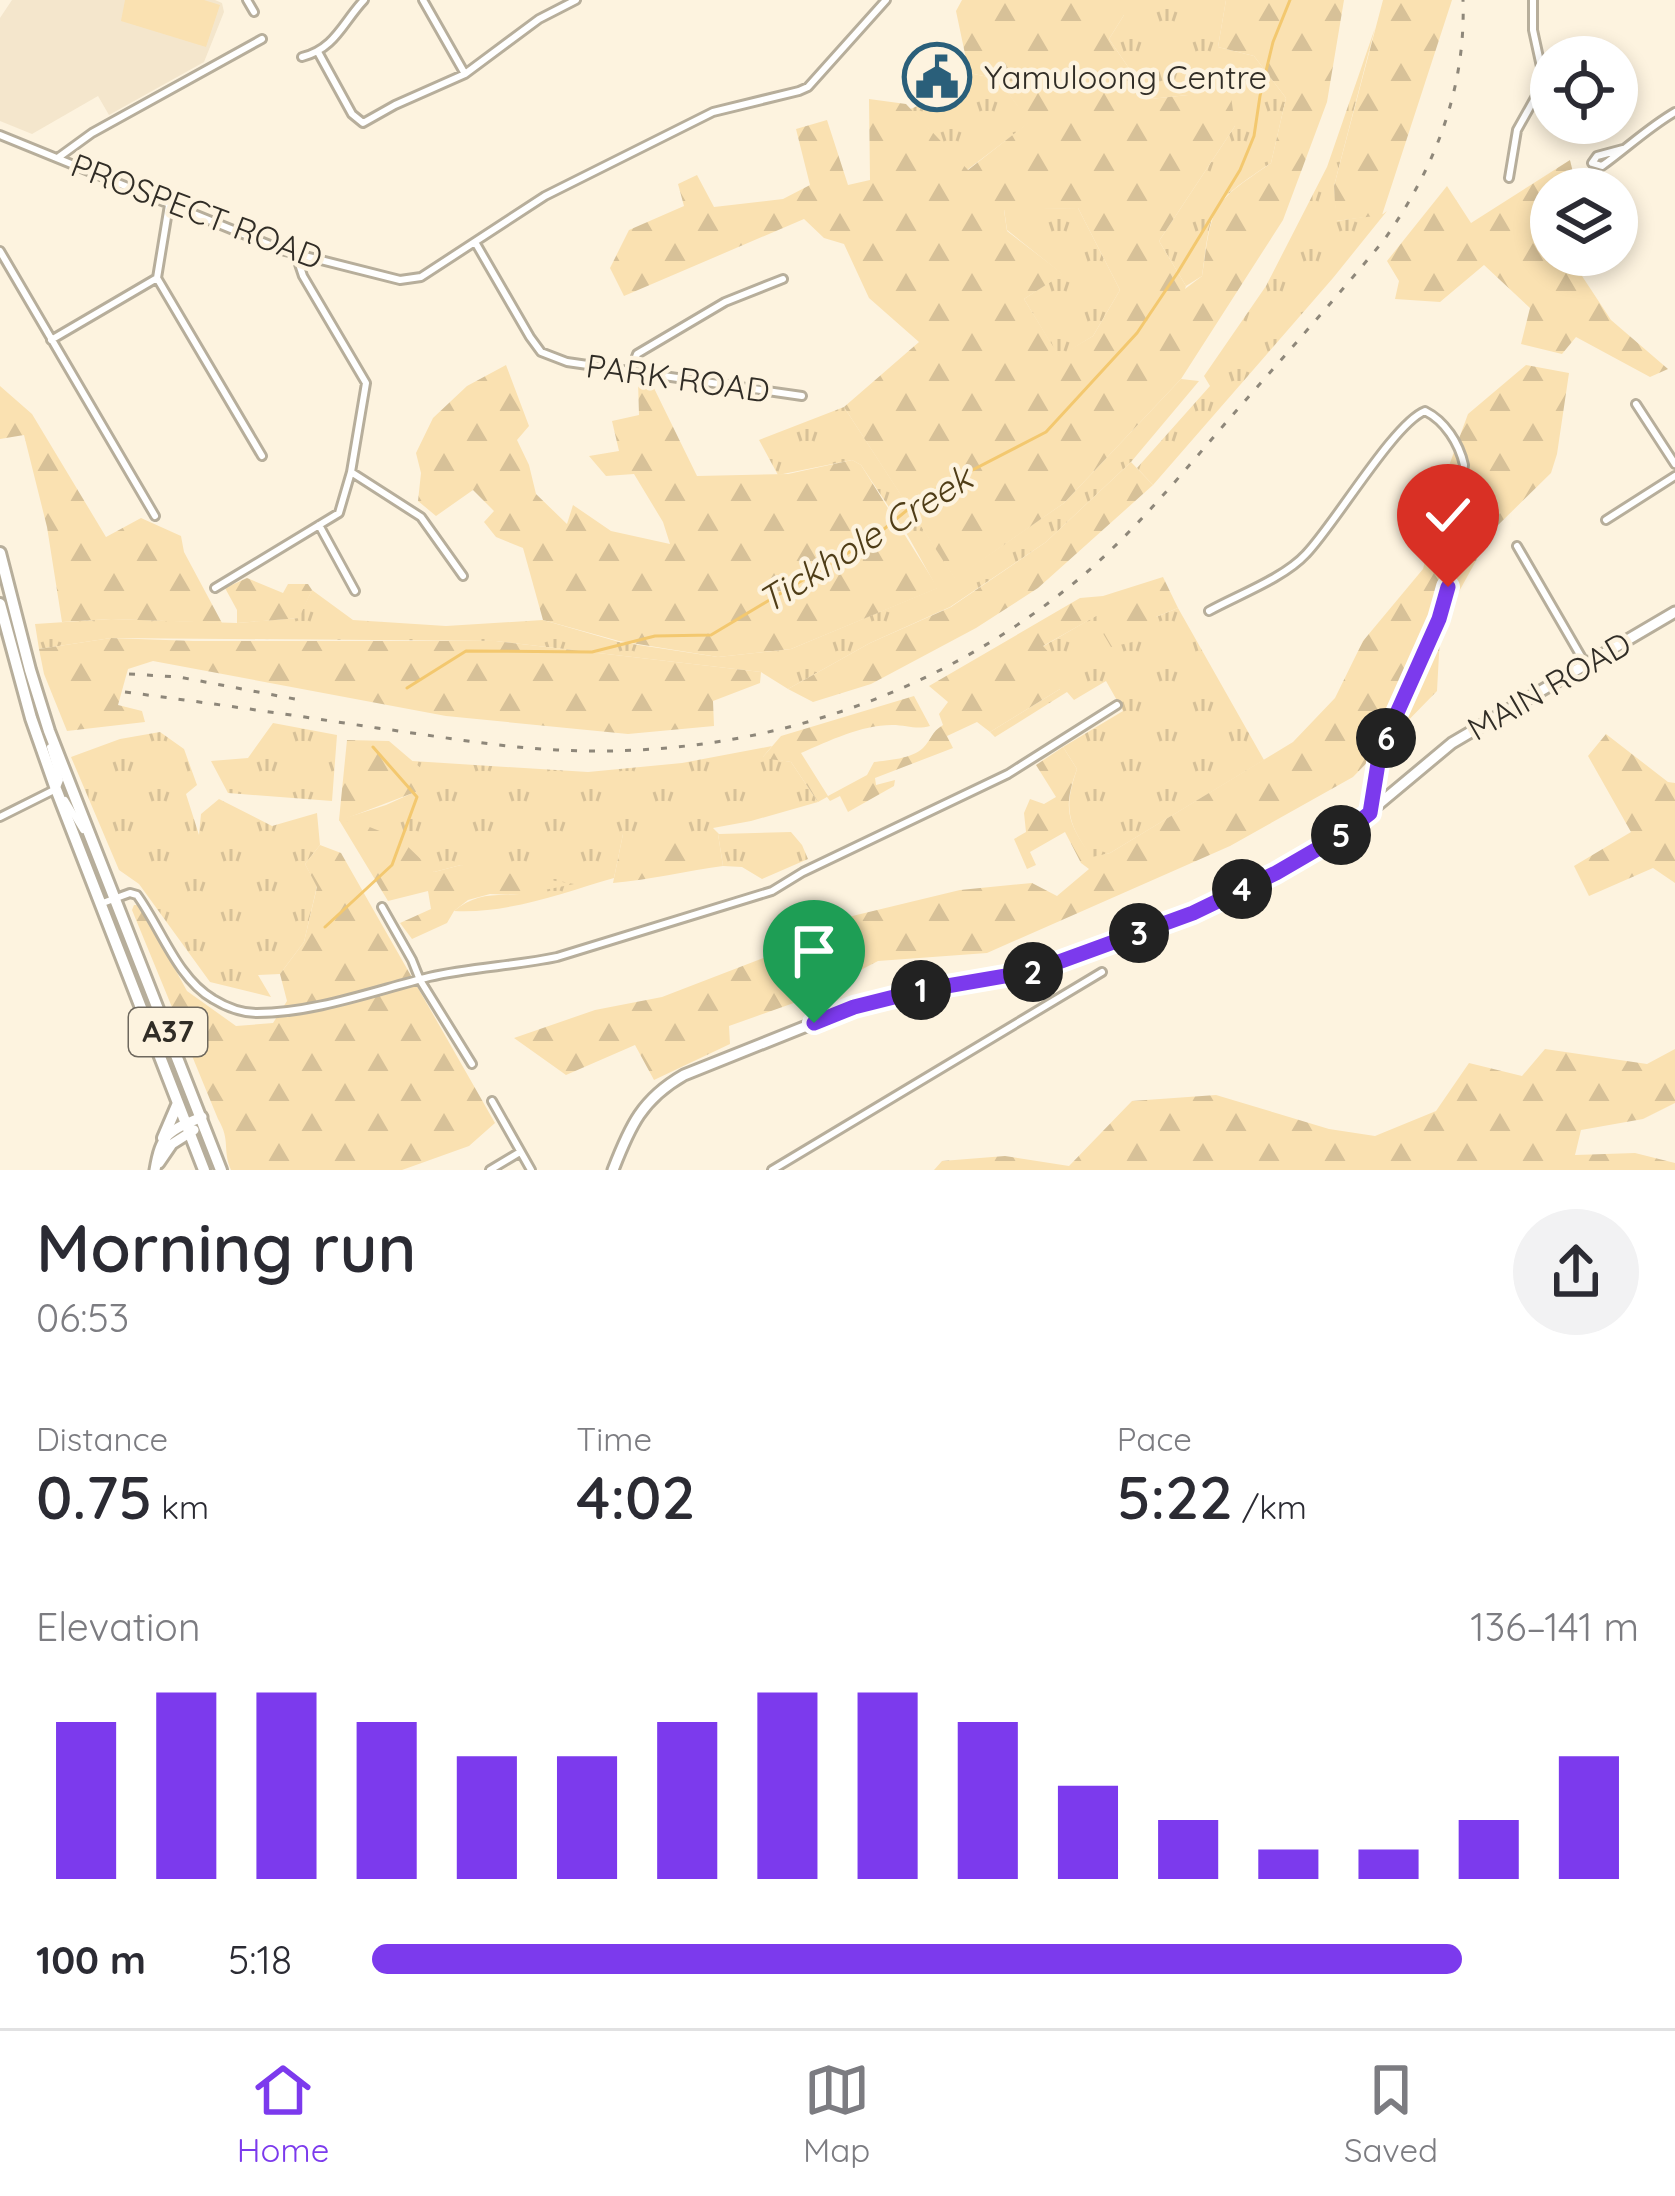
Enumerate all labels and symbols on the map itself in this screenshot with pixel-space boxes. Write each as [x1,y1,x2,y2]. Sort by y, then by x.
public building icon: Yamuloong Centre [902,42,972,112]
place label: Yamuloong Centre [984,56,1267,97]
street label: PROSPECT ROAD [66,144,329,277]
street label: PARK ROAD [584,344,773,411]
water label: Tickhole Creek [749,453,982,622]
pin [1397,464,1499,587]
street label: MAIN ROAD [1460,622,1638,749]
pin: 6 [1356,708,1416,768]
pin: 5 [1311,805,1371,865]
pin: 4 [1212,859,1272,919]
pin [763,900,865,1023]
pin: 3 [1109,903,1169,963]
pin: 2 [1003,942,1063,1002]
pin: 1 [891,960,951,1020]
road number: A37 [129,1008,207,1056]

